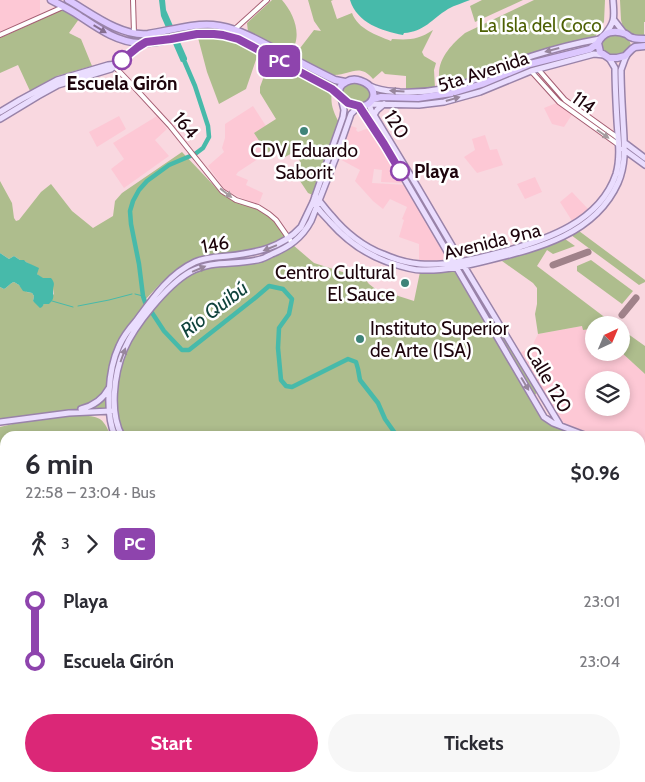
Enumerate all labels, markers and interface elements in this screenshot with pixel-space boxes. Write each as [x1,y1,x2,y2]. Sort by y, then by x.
park label: La Isla del Coco [478,14,602,37]
one-way arrow [93,24,107,33]
line badge: PC [256,45,302,77]
street label: 5ta Avenida [435,46,532,97]
one-way arrow [545,47,560,55]
marker: Escuela Girón [112,50,132,70]
text: PC [268,50,290,72]
place label: Escuela Girón [67,72,177,95]
street label: 114 [567,86,600,119]
one-way arrow [388,87,404,95]
one-way arrow [445,95,460,103]
street label: 120 [379,106,414,143]
street label: 164 [168,107,203,143]
marker: CDV Eduardo Saborit [298,125,310,137]
one-way arrow [596,129,610,139]
place label: CDV Eduardo Saborit [250,139,358,184]
place label: Playa [414,160,459,183]
marker: Playa [390,161,410,181]
one-way arrow [219,188,233,198]
street label: Avenida 9na [441,218,543,265]
street label: 146 [199,231,231,258]
one-way arrow [263,244,277,252]
place label: Centro Cultural El Sauce [275,261,396,306]
one-way arrow [192,264,206,272]
water label: Río Quibú [176,276,253,342]
marker: Centro Cultural El Sauce [399,277,411,289]
north arrow [585,316,630,361]
map controls [585,316,630,416]
place label: Instituto Superior de Arte (ISA) [370,317,509,362]
marker: Instituto Superior de Arte (ISA) [354,333,366,345]
street label: Calle 120 [520,342,577,417]
one-way arrow [119,347,127,362]
button: layers [585,371,630,416]
one-way arrow [521,377,530,391]
text: 6 min [25,447,94,481]
text: $0.96 [570,462,620,485]
text: 22:58 – 23:04 · Bus [25,483,156,502]
icon: walk [25,530,53,558]
icon: forward [78,530,106,558]
text: PC [124,533,145,555]
text: 3 [61,534,70,553]
text: Playa [63,590,108,613]
text: 23:01 [583,592,620,611]
text: Escuela Girón [63,650,174,673]
text: 23:04 [579,652,620,671]
button: Start [25,714,318,772]
button: Tickets [328,714,620,772]

